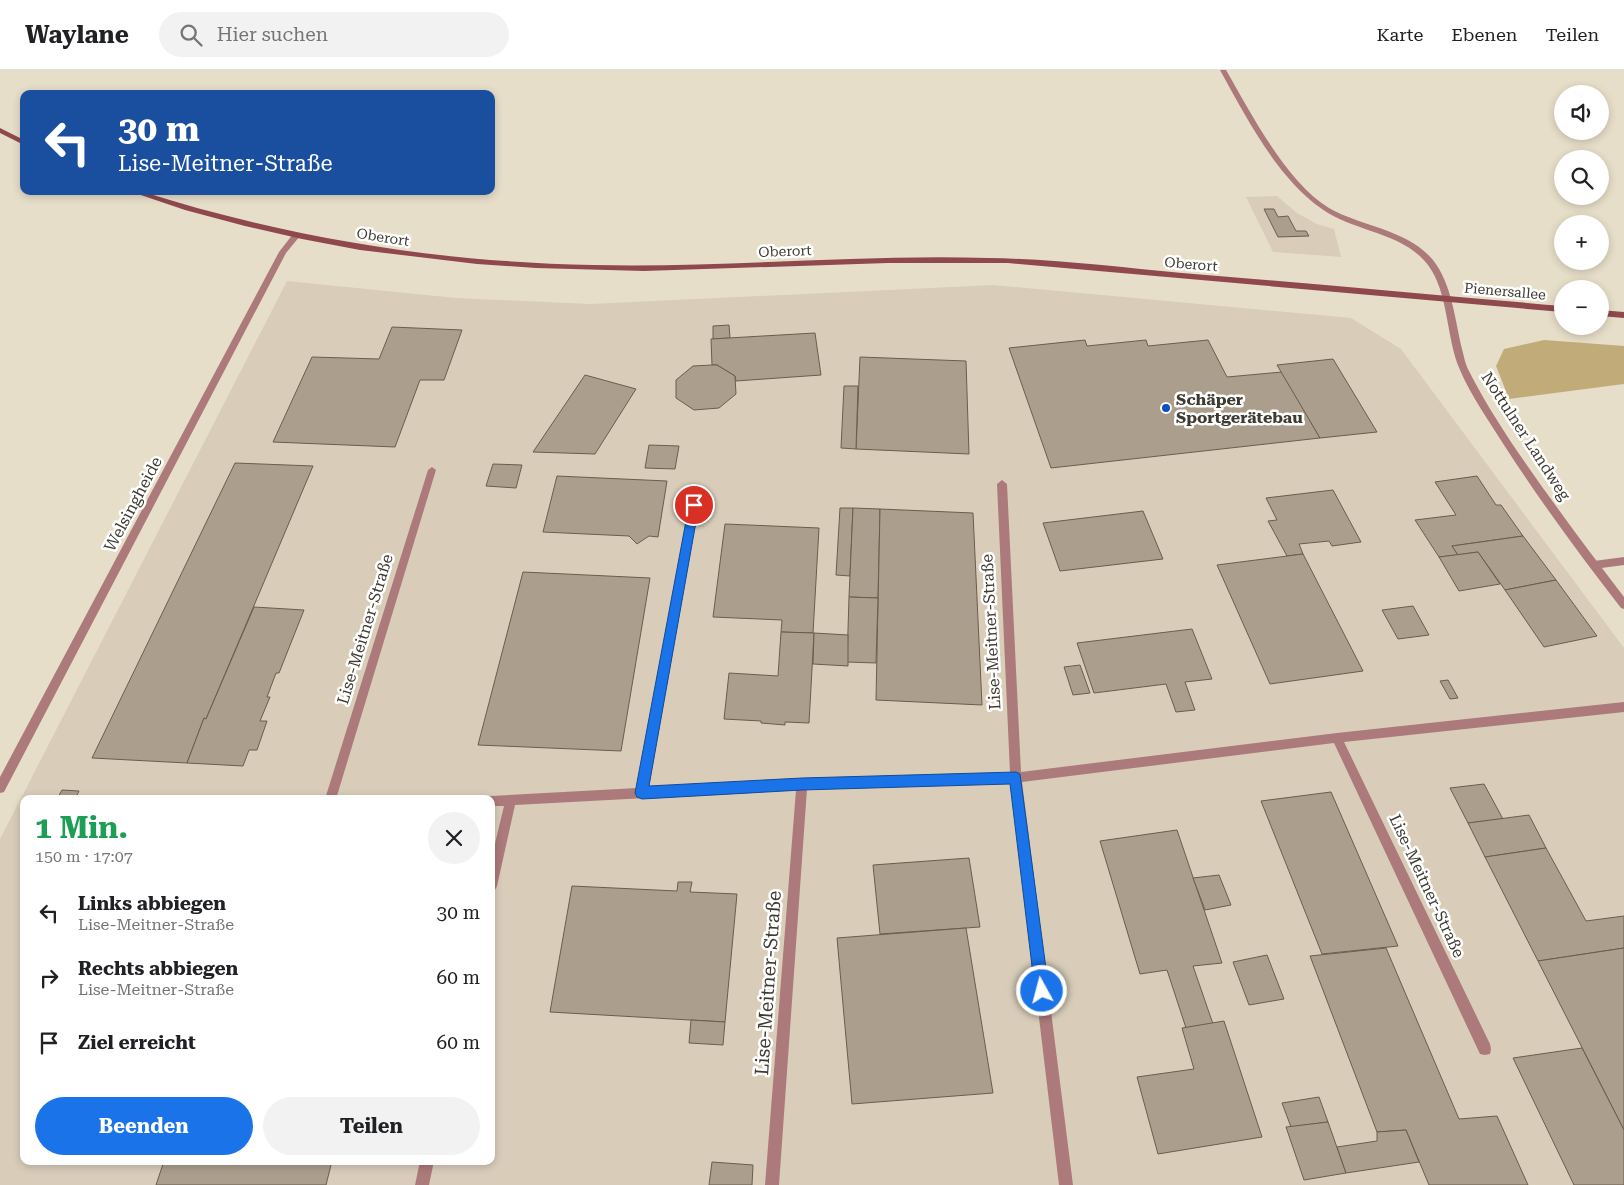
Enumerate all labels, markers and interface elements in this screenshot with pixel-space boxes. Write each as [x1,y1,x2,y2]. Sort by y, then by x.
search box [159,12,509,57]
text: Waylane [25,21,129,49]
icon: search [177,21,205,49]
text: Hier suchen [217,23,328,46]
text: Karte [1377,24,1423,45]
text: Ebenen [1451,24,1517,45]
text: Teilen [1545,24,1599,45]
map controls [1554,85,1609,335]
button: sound [1554,85,1609,140]
text: 30 m [118,109,200,150]
icon: left [35,110,100,175]
button: search [1554,150,1609,205]
text: Lise-Meitner-Straße [118,151,333,176]
button: + [1554,215,1609,270]
street label: Oberort [355,225,411,249]
street label: Oberort [758,242,812,260]
street label: Oberort [1164,254,1218,274]
street label: Pienersallee [1463,279,1547,303]
button: − [1554,280,1609,335]
street label: Nottulner Landweg [1477,368,1575,505]
place label: Schäper Sportgerätebau [1176,390,1303,427]
marker: Schäper Sportgerätebau [1160,402,1172,414]
street label: Welsingheide [100,453,166,555]
pin [673,484,715,526]
icon: arrive [680,491,708,519]
street label: Lise-Meitner-Straße [333,551,397,706]
street label: Lise-Meitner-Straße [977,553,1005,710]
text: 1 Min. [35,810,128,845]
street label: Lise-Meitner-Straße [1385,811,1469,961]
button: close [428,812,480,864]
text: 150 m · 17:07 [35,847,133,866]
street label: Lise-Meitner-Straße [750,890,786,1076]
text: Links abbiegen [78,892,226,915]
icon: left [35,899,63,927]
text: 30 m [437,901,480,924]
text: Lise-Meitner-Straße [78,915,234,934]
text: Rechts abbiegen [78,957,238,980]
icon: right [35,964,63,992]
position arrow [1015,964,1067,1016]
text: 60 m [437,966,480,989]
text: Lise-Meitner-Straße [78,980,234,999]
icon: arrive [35,1029,63,1057]
text: Ziel erreicht [78,1031,196,1054]
text: 60 m [437,1031,480,1054]
button: Beenden [35,1097,253,1155]
button: Teilen [263,1097,480,1155]

